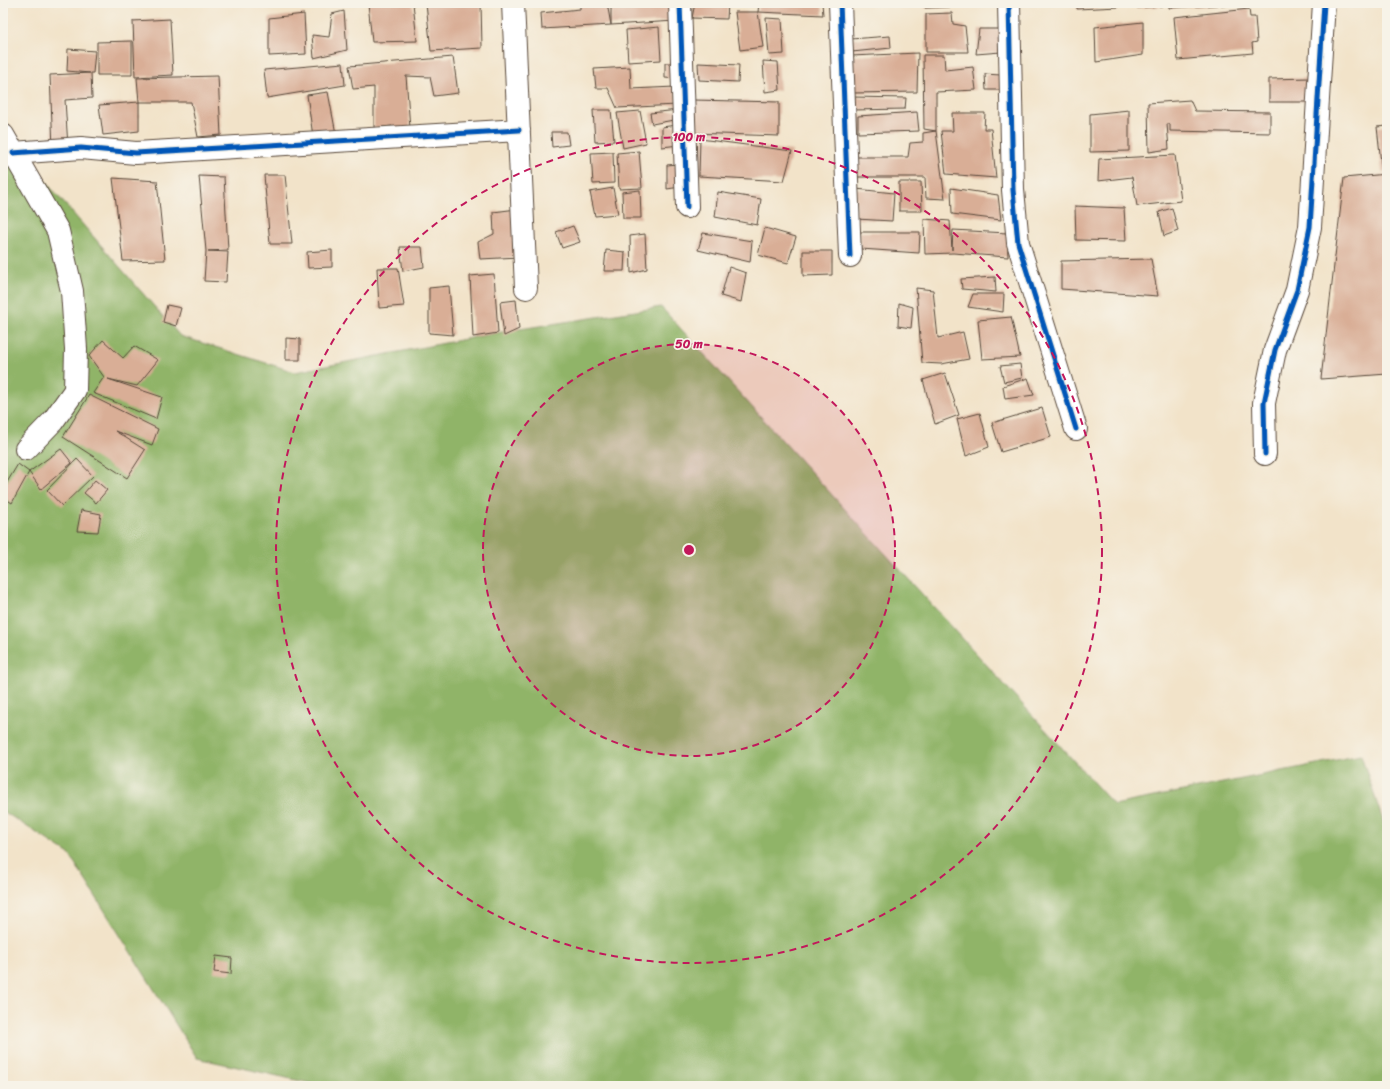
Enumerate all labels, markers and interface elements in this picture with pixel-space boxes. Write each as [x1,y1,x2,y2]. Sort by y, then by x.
text: 100 m [673,126,706,148]
text: 50 m [675,333,703,355]
centre of rings [682,543,696,557]

